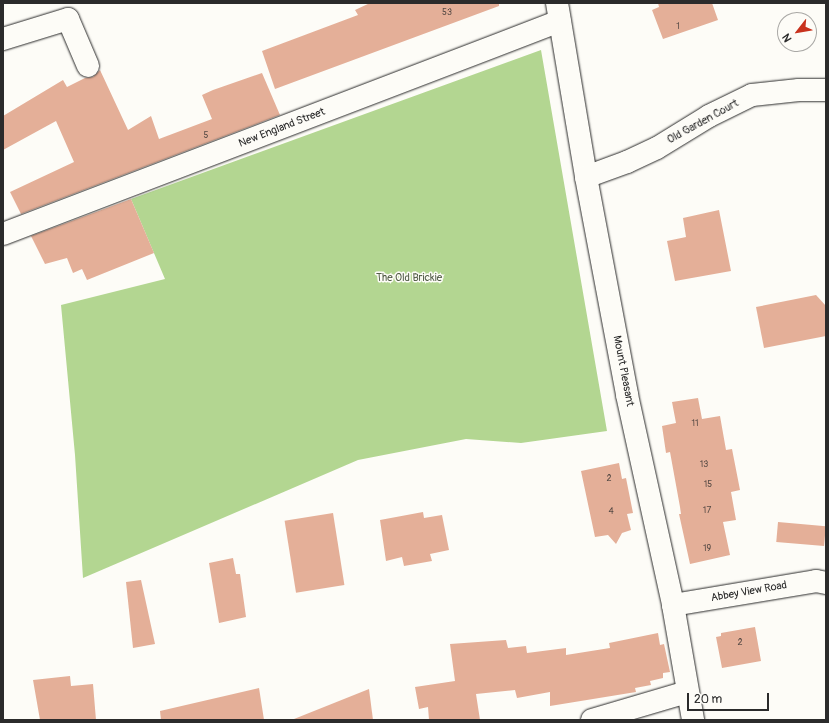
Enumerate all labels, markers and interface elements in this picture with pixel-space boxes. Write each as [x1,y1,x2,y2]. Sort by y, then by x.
house number: 53 [442,8,452,18]
north arrow [777,12,817,52]
house number: 1 [676,22,680,32]
text: N [780,31,795,44]
street label: Old Garden Court [665,97,741,147]
street label: New England Street [237,105,327,151]
house number: 5 [204,131,208,141]
park label: The Old Brickie [376,271,442,285]
street label: Mount Pleasant [610,335,636,407]
house number: 11 [691,419,699,429]
house number: 13 [700,460,708,470]
house number: 2 [606,474,612,484]
house number: 15 [704,480,712,490]
house number: 17 [703,506,711,516]
house number: 4 [608,507,614,517]
house number: 19 [703,544,711,554]
street label: Abbey View Road [710,579,788,605]
house number: 2 [737,638,743,648]
scale bar [689,685,771,711]
text: 20 m [694,692,722,707]

